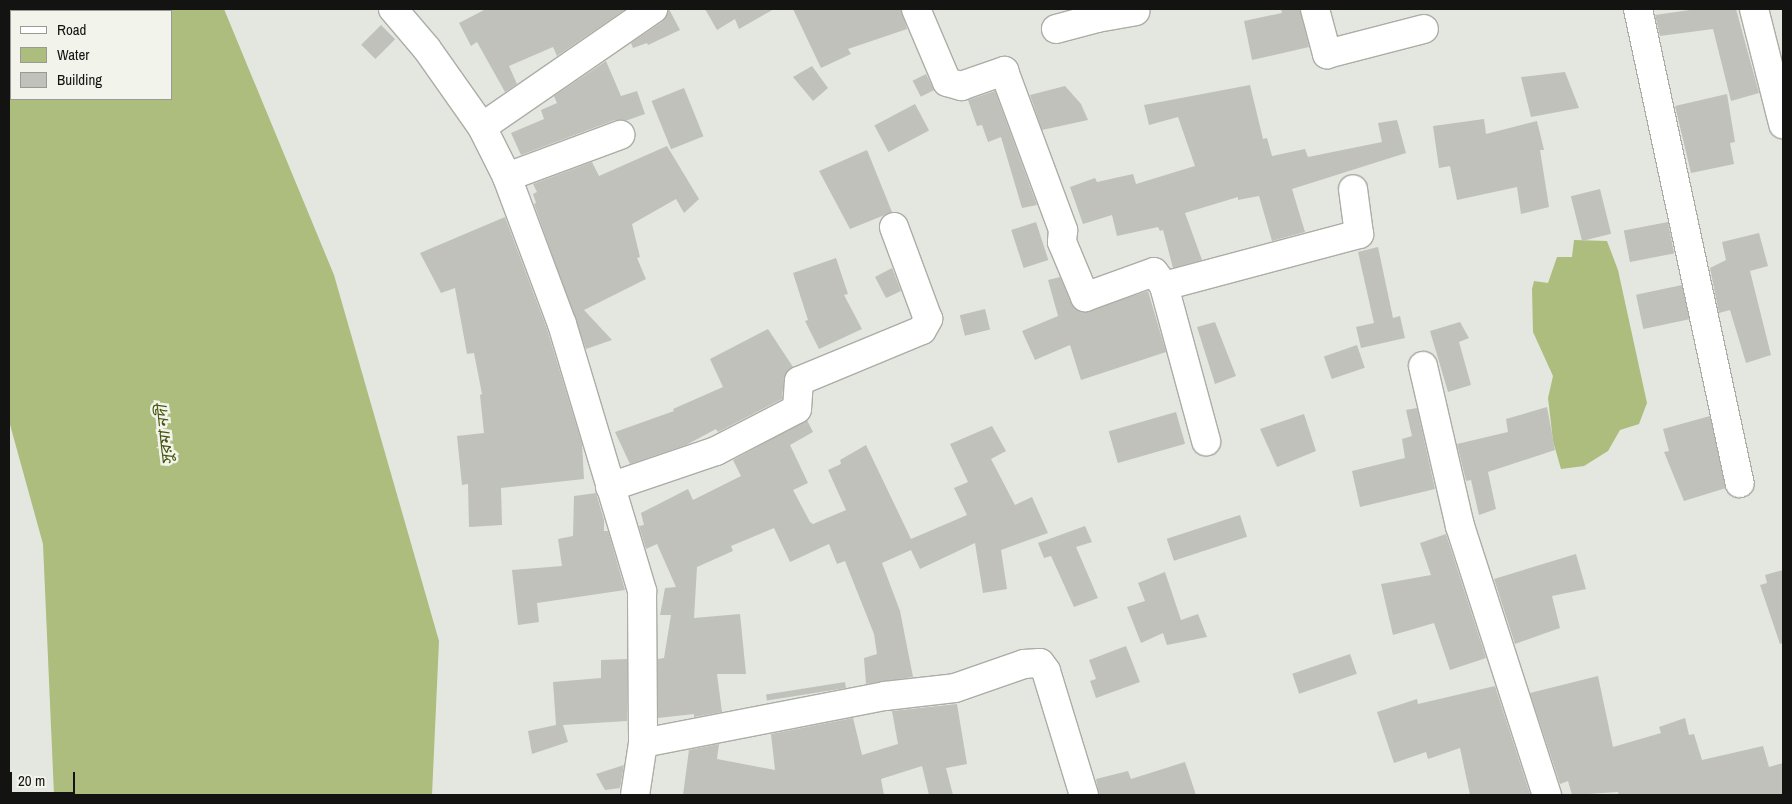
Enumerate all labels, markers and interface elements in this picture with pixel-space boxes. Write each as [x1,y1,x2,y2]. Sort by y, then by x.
legend [10,10,172,100]
text: Road [57,19,86,40]
text: Water [57,44,89,65]
text: Building [57,69,102,90]
water label: সুরমা নদী [151,404,177,466]
scale bar [12,762,78,794]
text: 20 m [18,770,45,791]

